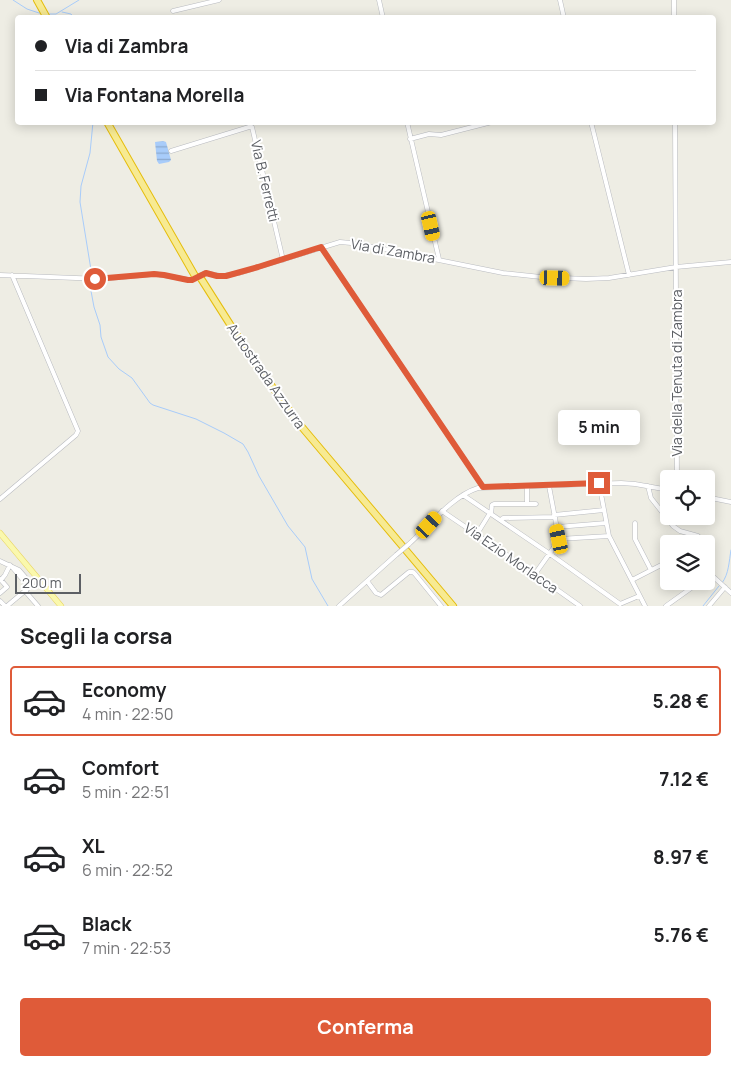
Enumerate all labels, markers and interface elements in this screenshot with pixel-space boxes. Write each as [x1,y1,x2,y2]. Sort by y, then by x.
text: Via di Zambra [65,33,188,59]
text: Via Fontana Morella [65,82,244,108]
street label: Via B. Ferretti [247,138,284,224]
car [420,210,441,242]
street label: Via di Zambra [349,234,437,267]
route start [84,268,106,290]
car [539,270,570,286]
street label: Via della Tenuta di Zambra [667,289,686,457]
street label: Autostrada Azzurra [223,319,310,432]
callout: 5 min [558,410,640,446]
text: 5 min [578,416,620,438]
map controls [660,470,715,590]
button: locate [660,470,715,525]
route end [588,472,610,494]
car [413,509,444,541]
street label: Via Ezio Morlacca [460,518,562,597]
car [548,523,569,555]
button: layers [660,535,715,590]
scale bar [15,571,81,594]
text: 200 m [22,573,62,592]
text: Scegli la corsa [20,621,172,651]
text: Economy [82,677,166,703]
icon: car [22,679,67,724]
text: 5.28 € [652,688,709,714]
text: 4 min · 22:50 [82,703,174,725]
text: Comfort [82,755,159,781]
icon: car [22,757,67,802]
text: 7.12 € [659,766,709,792]
text: 5 min · 22:51 [82,781,170,803]
text: XL [82,833,105,859]
icon: car [22,835,67,880]
text: 8.97 € [653,844,709,870]
text: 6 min · 22:52 [82,859,173,881]
text: Black [82,911,131,937]
icon: car [22,913,67,958]
text: 5.76 € [653,922,709,948]
text: 7 min · 22:53 [82,937,171,959]
button: Conferma [20,998,711,1056]

